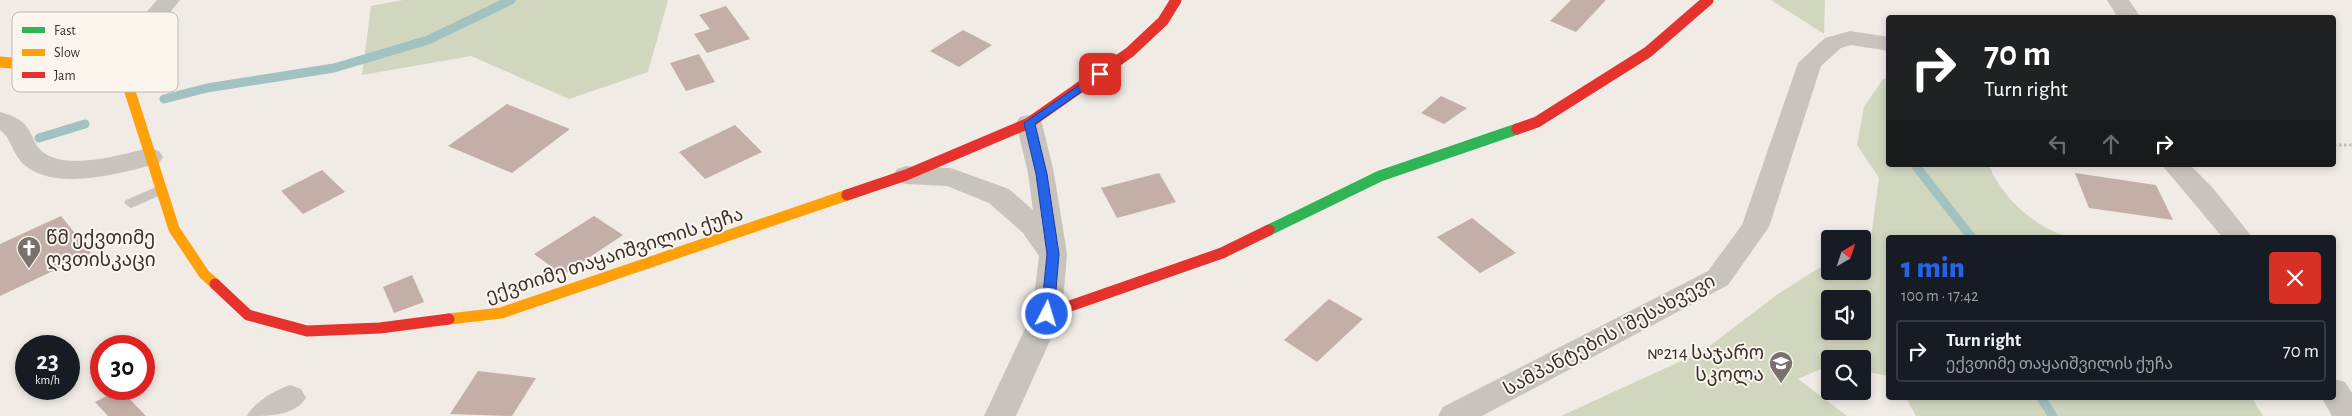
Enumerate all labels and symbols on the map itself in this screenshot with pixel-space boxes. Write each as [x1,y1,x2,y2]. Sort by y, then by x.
legend [12,12,178,92]
text: Fast [54,24,76,38]
text: Slow [54,46,81,60]
pin [1079,53,1121,95]
text: Jam [54,69,76,83]
street label: ექვთიმე თაყაიშვილის ქუჩა [483,205,746,308]
place label: წმ ექვთიმე ღვთისკაცი [46,229,156,272]
north arrow [1821,230,1871,280]
church icon: წმ ექვთიმე ღვთისკაცი [16,235,42,269]
street label: სამპანტების I შესახვევი [1501,271,1719,400]
position arrow [1020,287,1072,339]
speed limit sign: 30 [90,335,155,400]
place label: №214 საჯარო სკოლა [1647,343,1764,387]
school or university icon: №214 საჯარო სკოლა [1768,350,1794,384]

